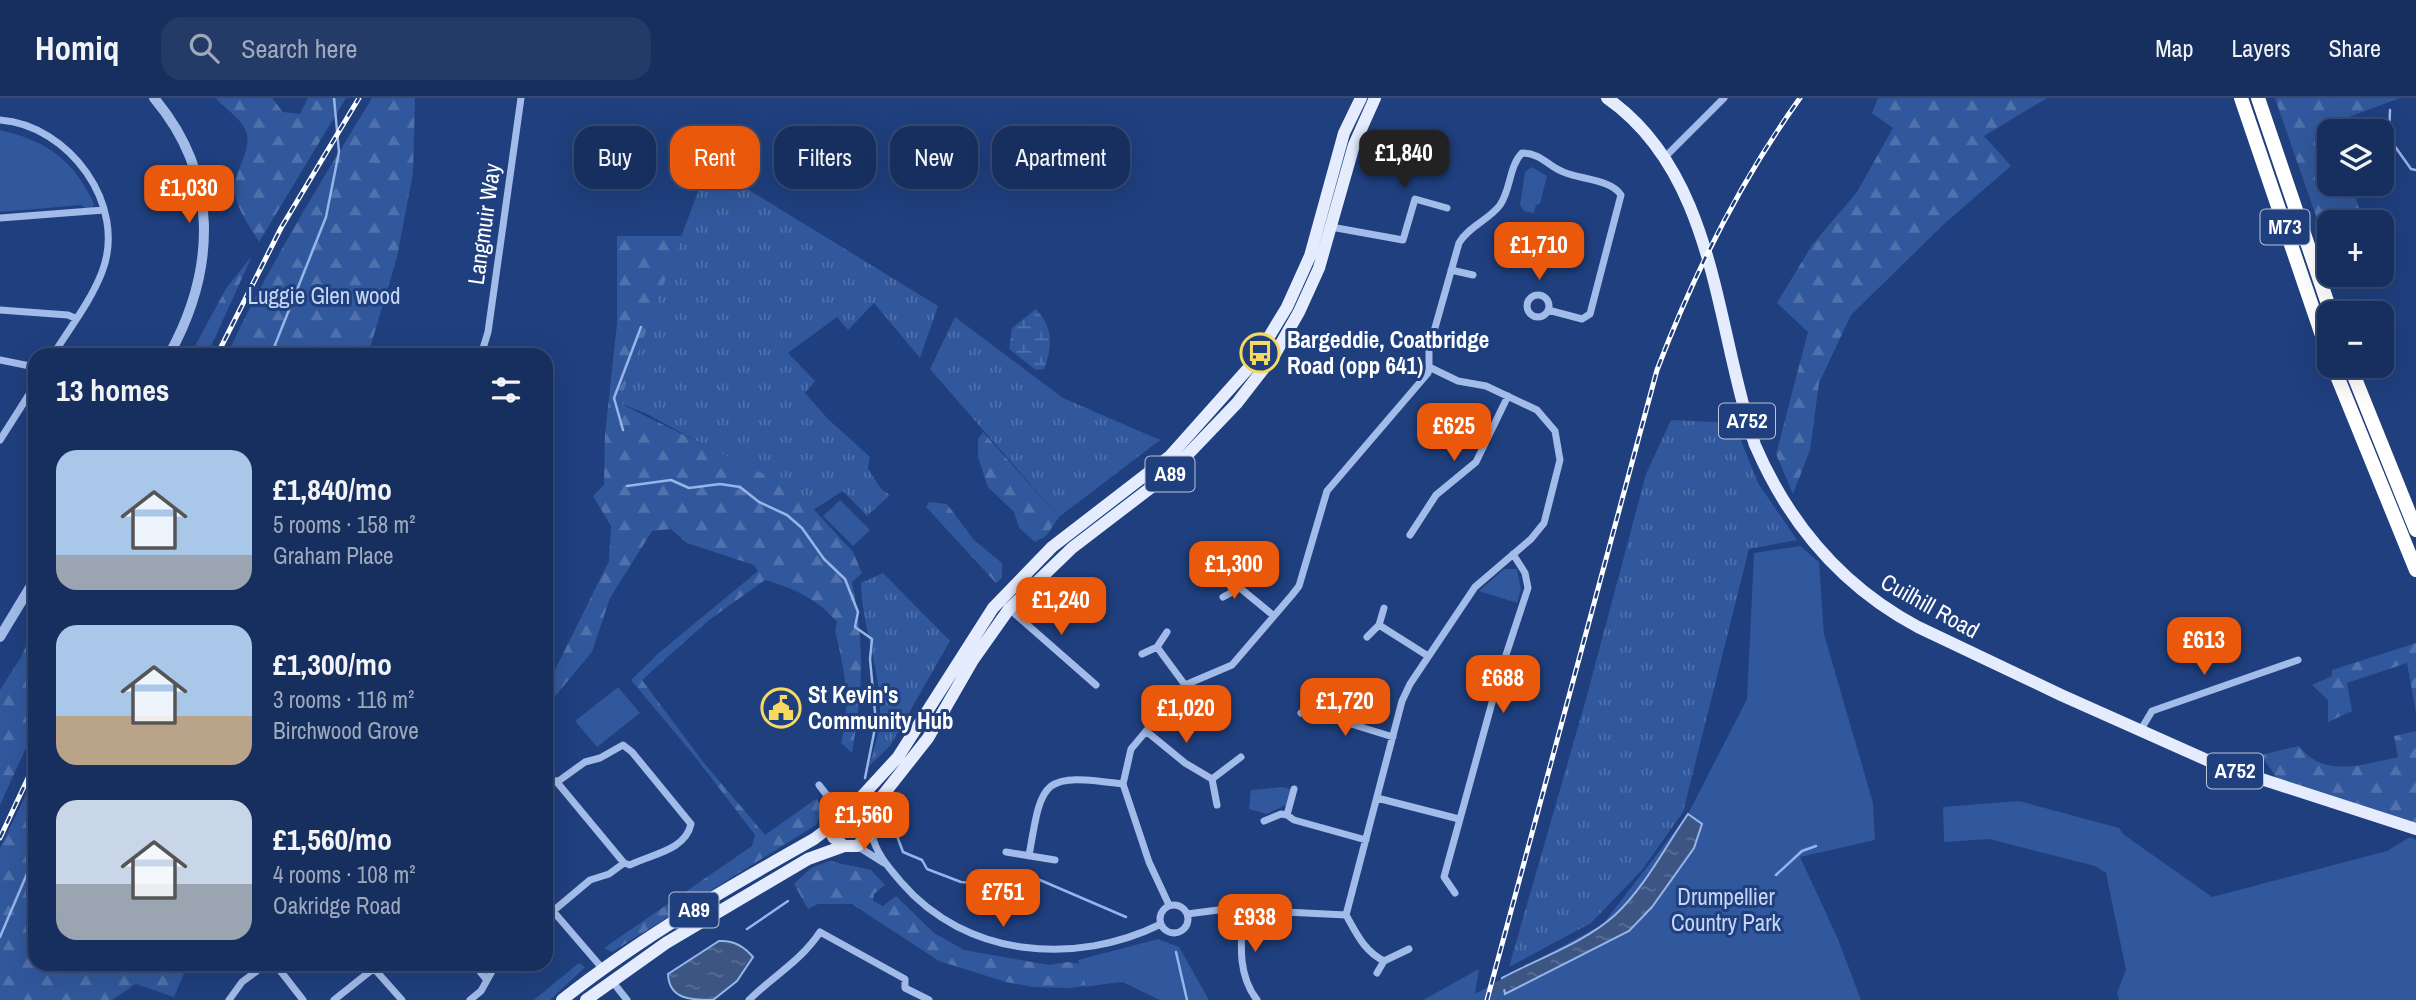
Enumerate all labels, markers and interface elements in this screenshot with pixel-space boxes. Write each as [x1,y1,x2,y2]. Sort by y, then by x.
search box [161,17,651,80]
text: Homiq [35,26,119,70]
icon: search [185,29,223,67]
text: Search here [241,31,357,66]
text: Map [2155,32,2193,64]
text: Layers [2231,32,2290,64]
text: Share [2328,32,2381,64]
map controls [2317,119,2394,378]
button: layers [2317,119,2394,196]
chip: Buy [574,126,656,189]
chip: Rent [670,126,760,189]
chip: Filters [774,126,876,189]
chip: New [890,126,978,189]
chip: Apartment [992,126,1130,189]
pin: £1,840 [1347,130,1461,190]
text: £1,840 [1375,137,1433,168]
street label: Langmuir Way [460,161,507,286]
pin: £1,030 [132,166,246,225]
text: £1,030 [160,172,218,203]
road number: M73 [2260,209,2310,244]
button: + [2317,210,2394,287]
pin: £1,710 [1482,222,1596,282]
text: £1,710 [1510,229,1568,260]
park label: Luggie Glen wood [247,280,401,311]
button: − [2317,301,2394,378]
place label: Bargeddie, Coatbridge Road (opp 641) [1287,324,1489,381]
bus stop icon: Bargeddie, Coatbridge Road (opp 641) [1239,332,1281,374]
text: 13 homes [56,370,170,410]
icon: filters [487,371,525,409]
pin: £625 [1413,404,1495,463]
road number: A752 [1719,404,1775,438]
text: £625 [1433,410,1475,441]
road number: A89 [1146,456,1194,492]
text: £1,840/mo [273,469,392,509]
icon: home [112,478,196,562]
text: 5 rooms · 158 m² [273,509,416,540]
text: Graham Place [273,540,394,571]
pin: £1,300 [1177,542,1291,601]
text: £1,300 [1205,548,1263,579]
street label: Cuilhill Road [1876,566,1985,645]
pin: £1,240 [1004,578,1118,637]
text: £1,240 [1032,584,1090,615]
pin: £613 [2163,618,2245,677]
text: £613 [2183,624,2225,655]
text: £1,300/mo [273,644,392,684]
icon: home [112,653,196,737]
pin: £688 [1462,656,1544,715]
text: £688 [1482,662,1524,693]
pin: £1,720 [1288,678,1402,738]
place label: St Kevin's Community Hub [808,679,954,736]
text: 3 rooms · 116 m² [273,684,414,715]
text: £1,720 [1316,685,1374,716]
pin: £1,020 [1129,686,1243,745]
public building icon: St Kevin's Community Hub [760,687,802,729]
text: £1,020 [1157,692,1215,723]
text: Birchwood Grove [273,715,419,746]
road number: A752 [2207,754,2263,788]
pin: £1,560 [807,792,921,852]
text: £1,560 [835,799,893,830]
text: £1,560/mo [273,819,392,859]
icon: home [112,828,196,912]
text: 4 rooms · 108 m² [273,859,416,890]
pin: £751 [962,870,1044,929]
text: £751 [982,876,1024,907]
park label: Drumpellier Country Park [1671,881,1782,938]
text: Oakridge Road [273,890,401,921]
road number: A89 [670,892,718,928]
pin: £938 [1214,894,1296,954]
text: £938 [1234,901,1276,932]

